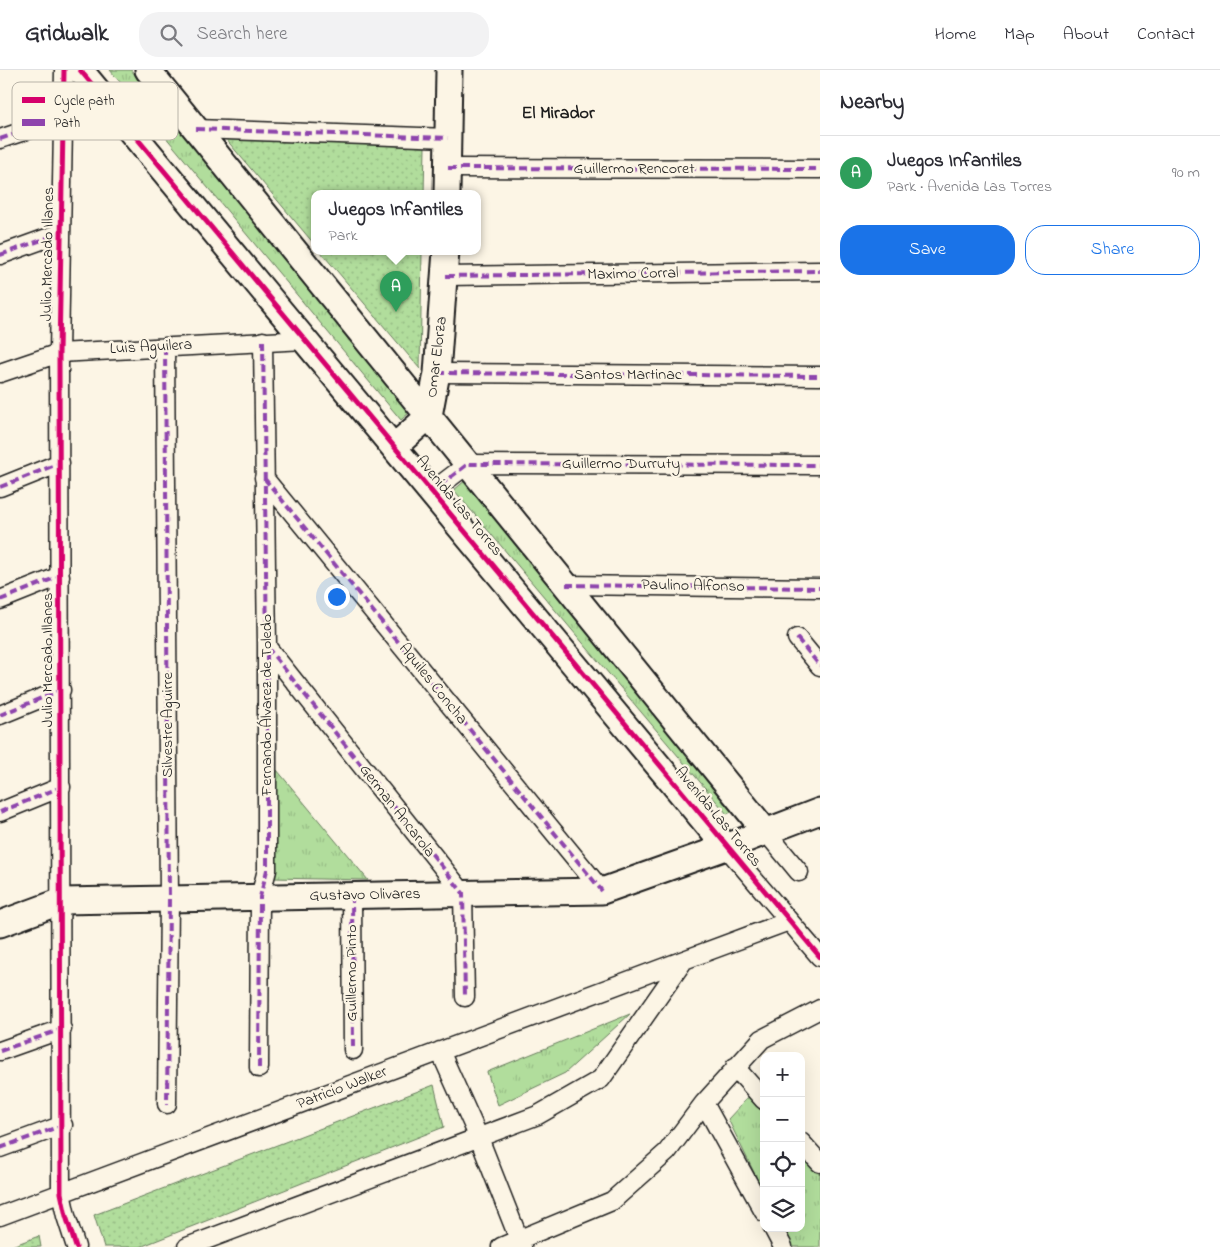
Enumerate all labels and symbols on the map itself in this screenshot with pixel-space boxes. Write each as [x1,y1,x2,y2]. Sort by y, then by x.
legend [12,82,178,140]
text: Cycle path [54,91,115,113]
district label: El Mirador [522,101,595,127]
text: Path [54,113,80,134]
street label: Guillermo Rencoret [573,157,695,181]
street label: Julio Mercado Illanes [35,186,61,322]
street label: Maximo Corral [587,261,679,287]
pin: A [380,271,412,312]
street label: Omar Elorza [420,315,454,399]
street label: Luis Aguilera [109,333,193,361]
street label: Santos Martinac [574,363,683,387]
street label: Avenida Las Torres [410,450,508,562]
street label: Guillermo Durruty [562,452,680,476]
street label: Paulino Alfonso [641,573,745,599]
your location [324,584,350,610]
street label: Julio Mercado Illanes [36,593,60,727]
street label: Fernando Álvarez de Toledo [255,614,279,797]
street label: Aquiles Concha [393,638,473,730]
street label: Silvestre Aguirre [156,671,180,778]
street label: German Ancarola [353,759,441,863]
street label: Avenida Las Torres [669,761,767,873]
street label: Gustavo Olivares [309,882,421,908]
street label: Guillermo Pinto [340,924,364,1022]
street label: Patricio Walker [293,1060,391,1116]

